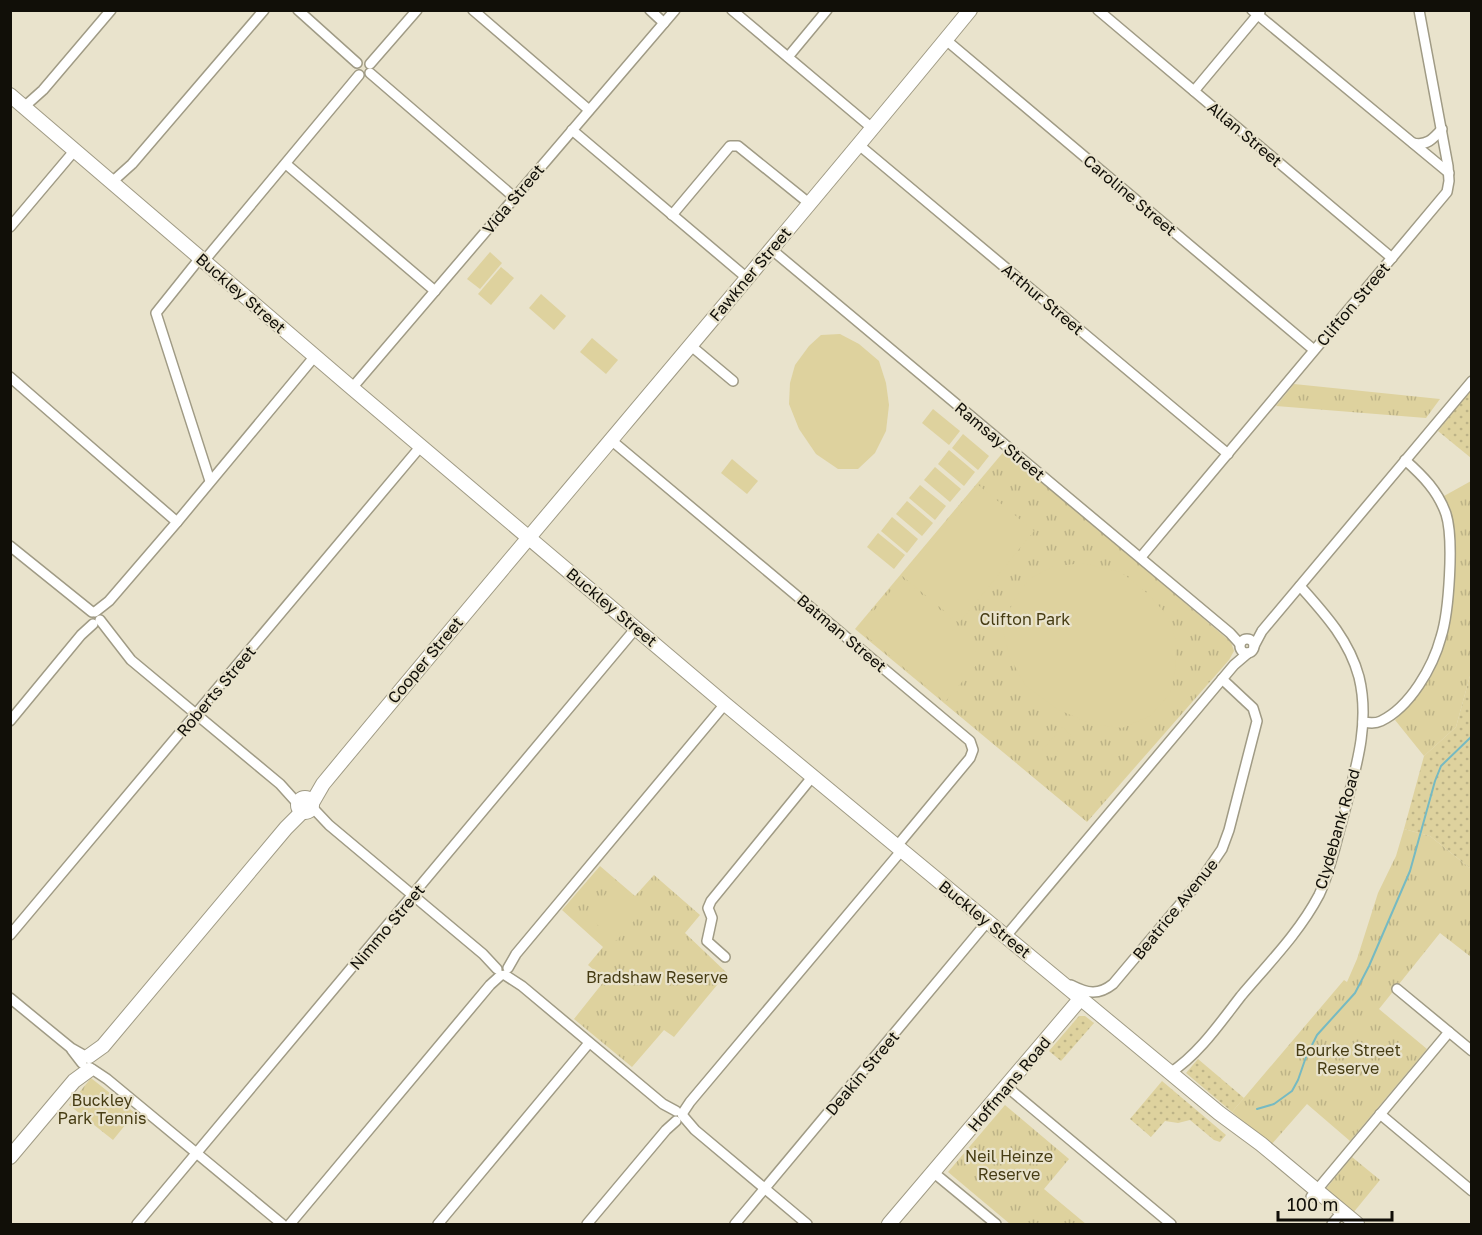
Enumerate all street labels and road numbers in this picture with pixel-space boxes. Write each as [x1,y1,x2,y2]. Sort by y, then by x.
street label: Allan Street [1204,97,1286,171]
street label: Caroline Street [1079,150,1181,240]
street label: Vida Street [478,160,548,238]
street label: Fawkner Street [705,223,795,325]
street label: Buckley Street [192,249,290,337]
street label: Clifton Street [1312,258,1394,350]
street label: Arthur Street [998,259,1088,339]
street label: Ramsay Street [951,398,1049,484]
street label: Buckley Street [563,563,661,651]
street label: Batman Street [793,590,891,676]
street label: Cooper Street [383,613,467,707]
street label: Roberts Street [172,642,260,740]
street label: Clydebank Road [1310,766,1364,892]
street label: Beatrice Avenue [1128,854,1222,964]
street label: Buckley Street [935,876,1035,962]
street label: Nimmo Street [345,880,429,974]
street label: Deakin Street [821,1027,903,1119]
street label: Hoffmans Road [963,1032,1055,1136]

